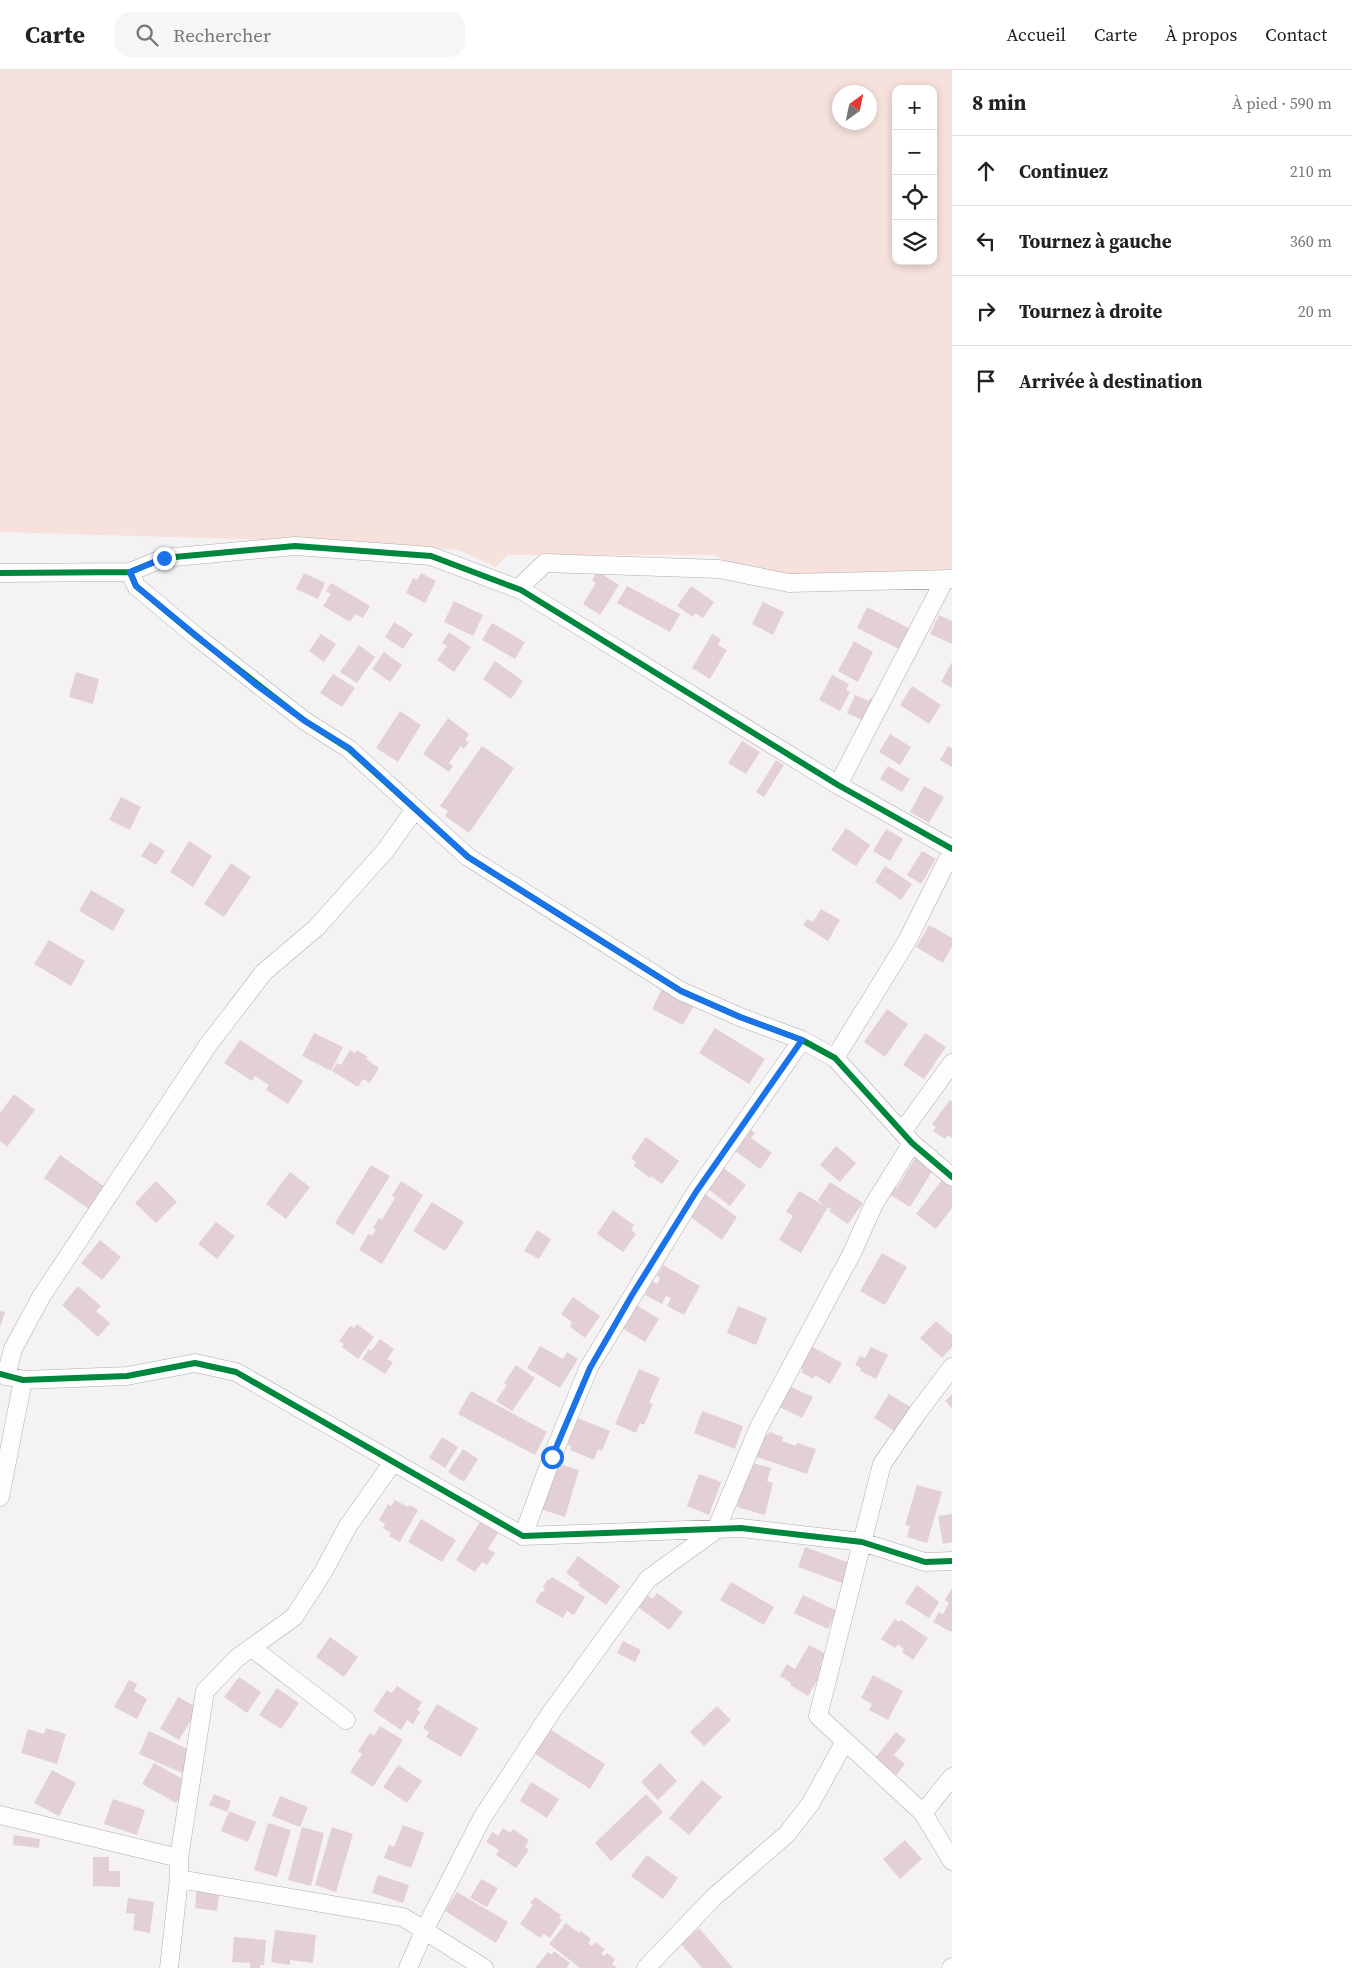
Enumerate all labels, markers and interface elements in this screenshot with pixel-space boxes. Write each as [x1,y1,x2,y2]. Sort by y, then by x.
search box [115,12,465,57]
text: Carte [25,18,85,51]
icon: search [133,21,161,49]
text: Rechercher [173,22,271,48]
text: Accueil [1007,22,1066,47]
text: Carte [1094,22,1137,47]
text: À propos [1165,22,1237,47]
text: Contact [1265,22,1327,47]
north arrow [832,85,877,130]
map controls [892,85,937,265]
button: + [892,85,937,130]
text: 8 min [972,88,1027,117]
text: À pied · 590 m [1232,92,1332,114]
button: − [892,130,937,175]
icon: ahead [972,157,1000,185]
text: Continuez [1019,158,1108,184]
text: 210 m [1290,160,1332,182]
button: locate [892,175,937,220]
button: layers [892,220,937,265]
icon: left [972,227,1000,255]
text: Tournez à gauche [1019,228,1172,254]
text: 360 m [1290,230,1332,252]
icon: right [972,297,1000,325]
text: Tournez à droite [1019,298,1162,324]
text: 20 m [1298,300,1332,322]
icon: arrive [972,367,1000,395]
text: Arrivée à destination [1019,368,1202,394]
route end [153,547,176,570]
route start [541,1446,564,1469]

